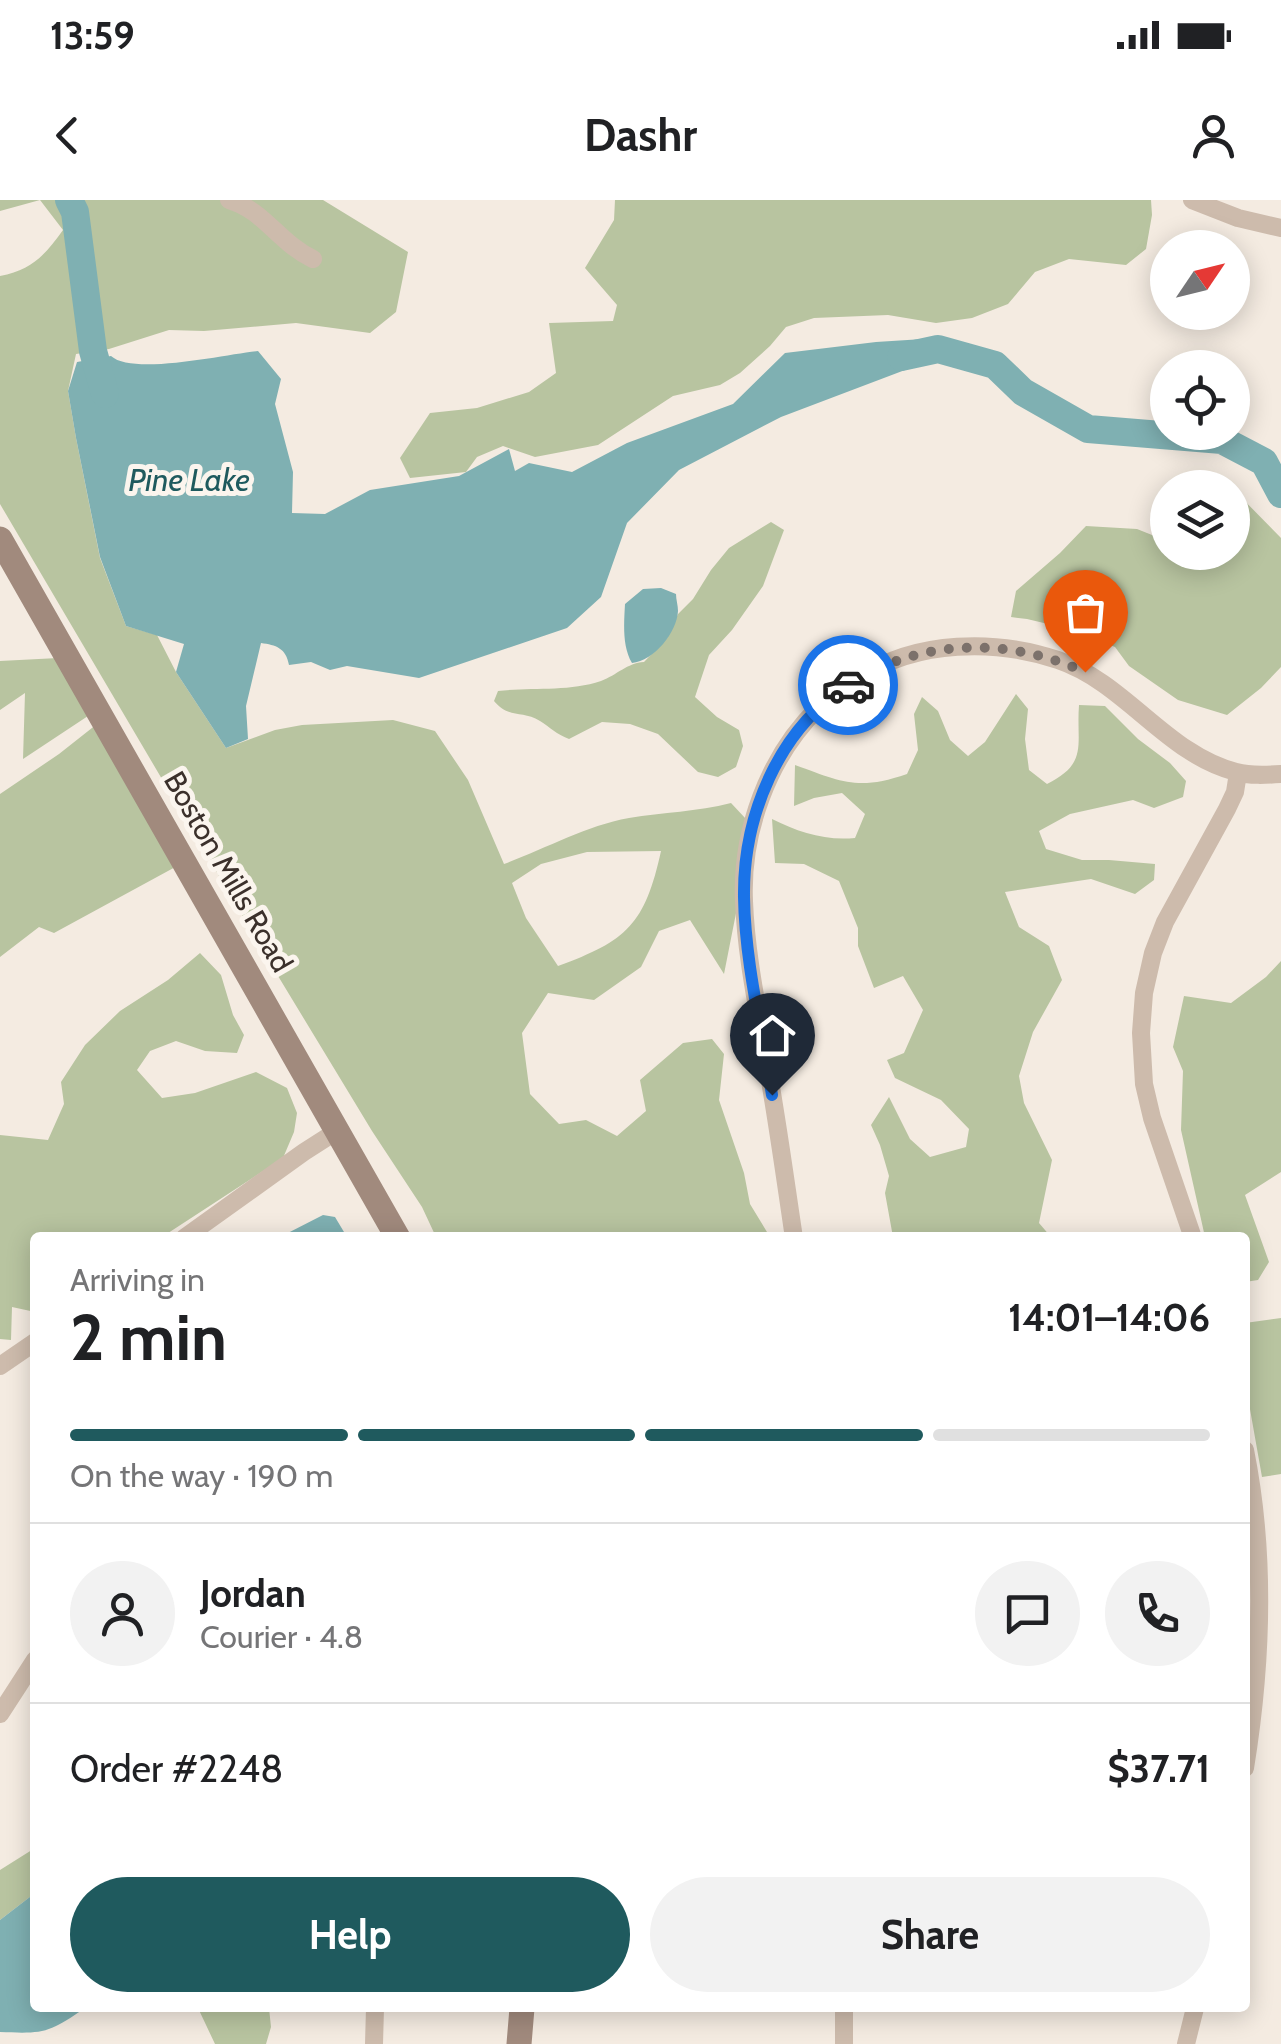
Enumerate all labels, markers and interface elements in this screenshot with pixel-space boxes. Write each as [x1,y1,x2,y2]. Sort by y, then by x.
text: 13:59 [50,12,135,59]
icon: back [40,108,95,163]
text: Dashr [584,108,697,162]
icon: person [1186,108,1241,163]
north arrow [1150,230,1250,330]
map controls [1150,230,1250,570]
button: locate [1150,350,1250,450]
water label: Pine Lake [128,460,250,499]
button: layers [1150,470,1250,570]
pin [1043,570,1128,673]
icon: bag [1058,585,1113,640]
courier [798,635,898,735]
icon: car [821,658,876,713]
street label: Boston Mills Road [156,765,301,979]
pin [730,993,815,1096]
icon: home [745,1008,800,1063]
text: Arriving in [70,1260,205,1299]
text: 14:01–14:06 [1008,1294,1210,1341]
text: 2 min [70,1297,227,1376]
text: On the way · 190 m [70,1456,333,1495]
button: person [70,1561,175,1666]
button: chat [975,1561,1080,1666]
button: phone [1105,1561,1210,1666]
text: Jordan [200,1570,306,1617]
text: Courier · 4.8 [200,1617,363,1656]
text: Order #2248 [70,1745,283,1792]
text: $37.71 [1108,1745,1210,1792]
button: Help [70,1877,630,1992]
button: Share [650,1877,1210,1992]

